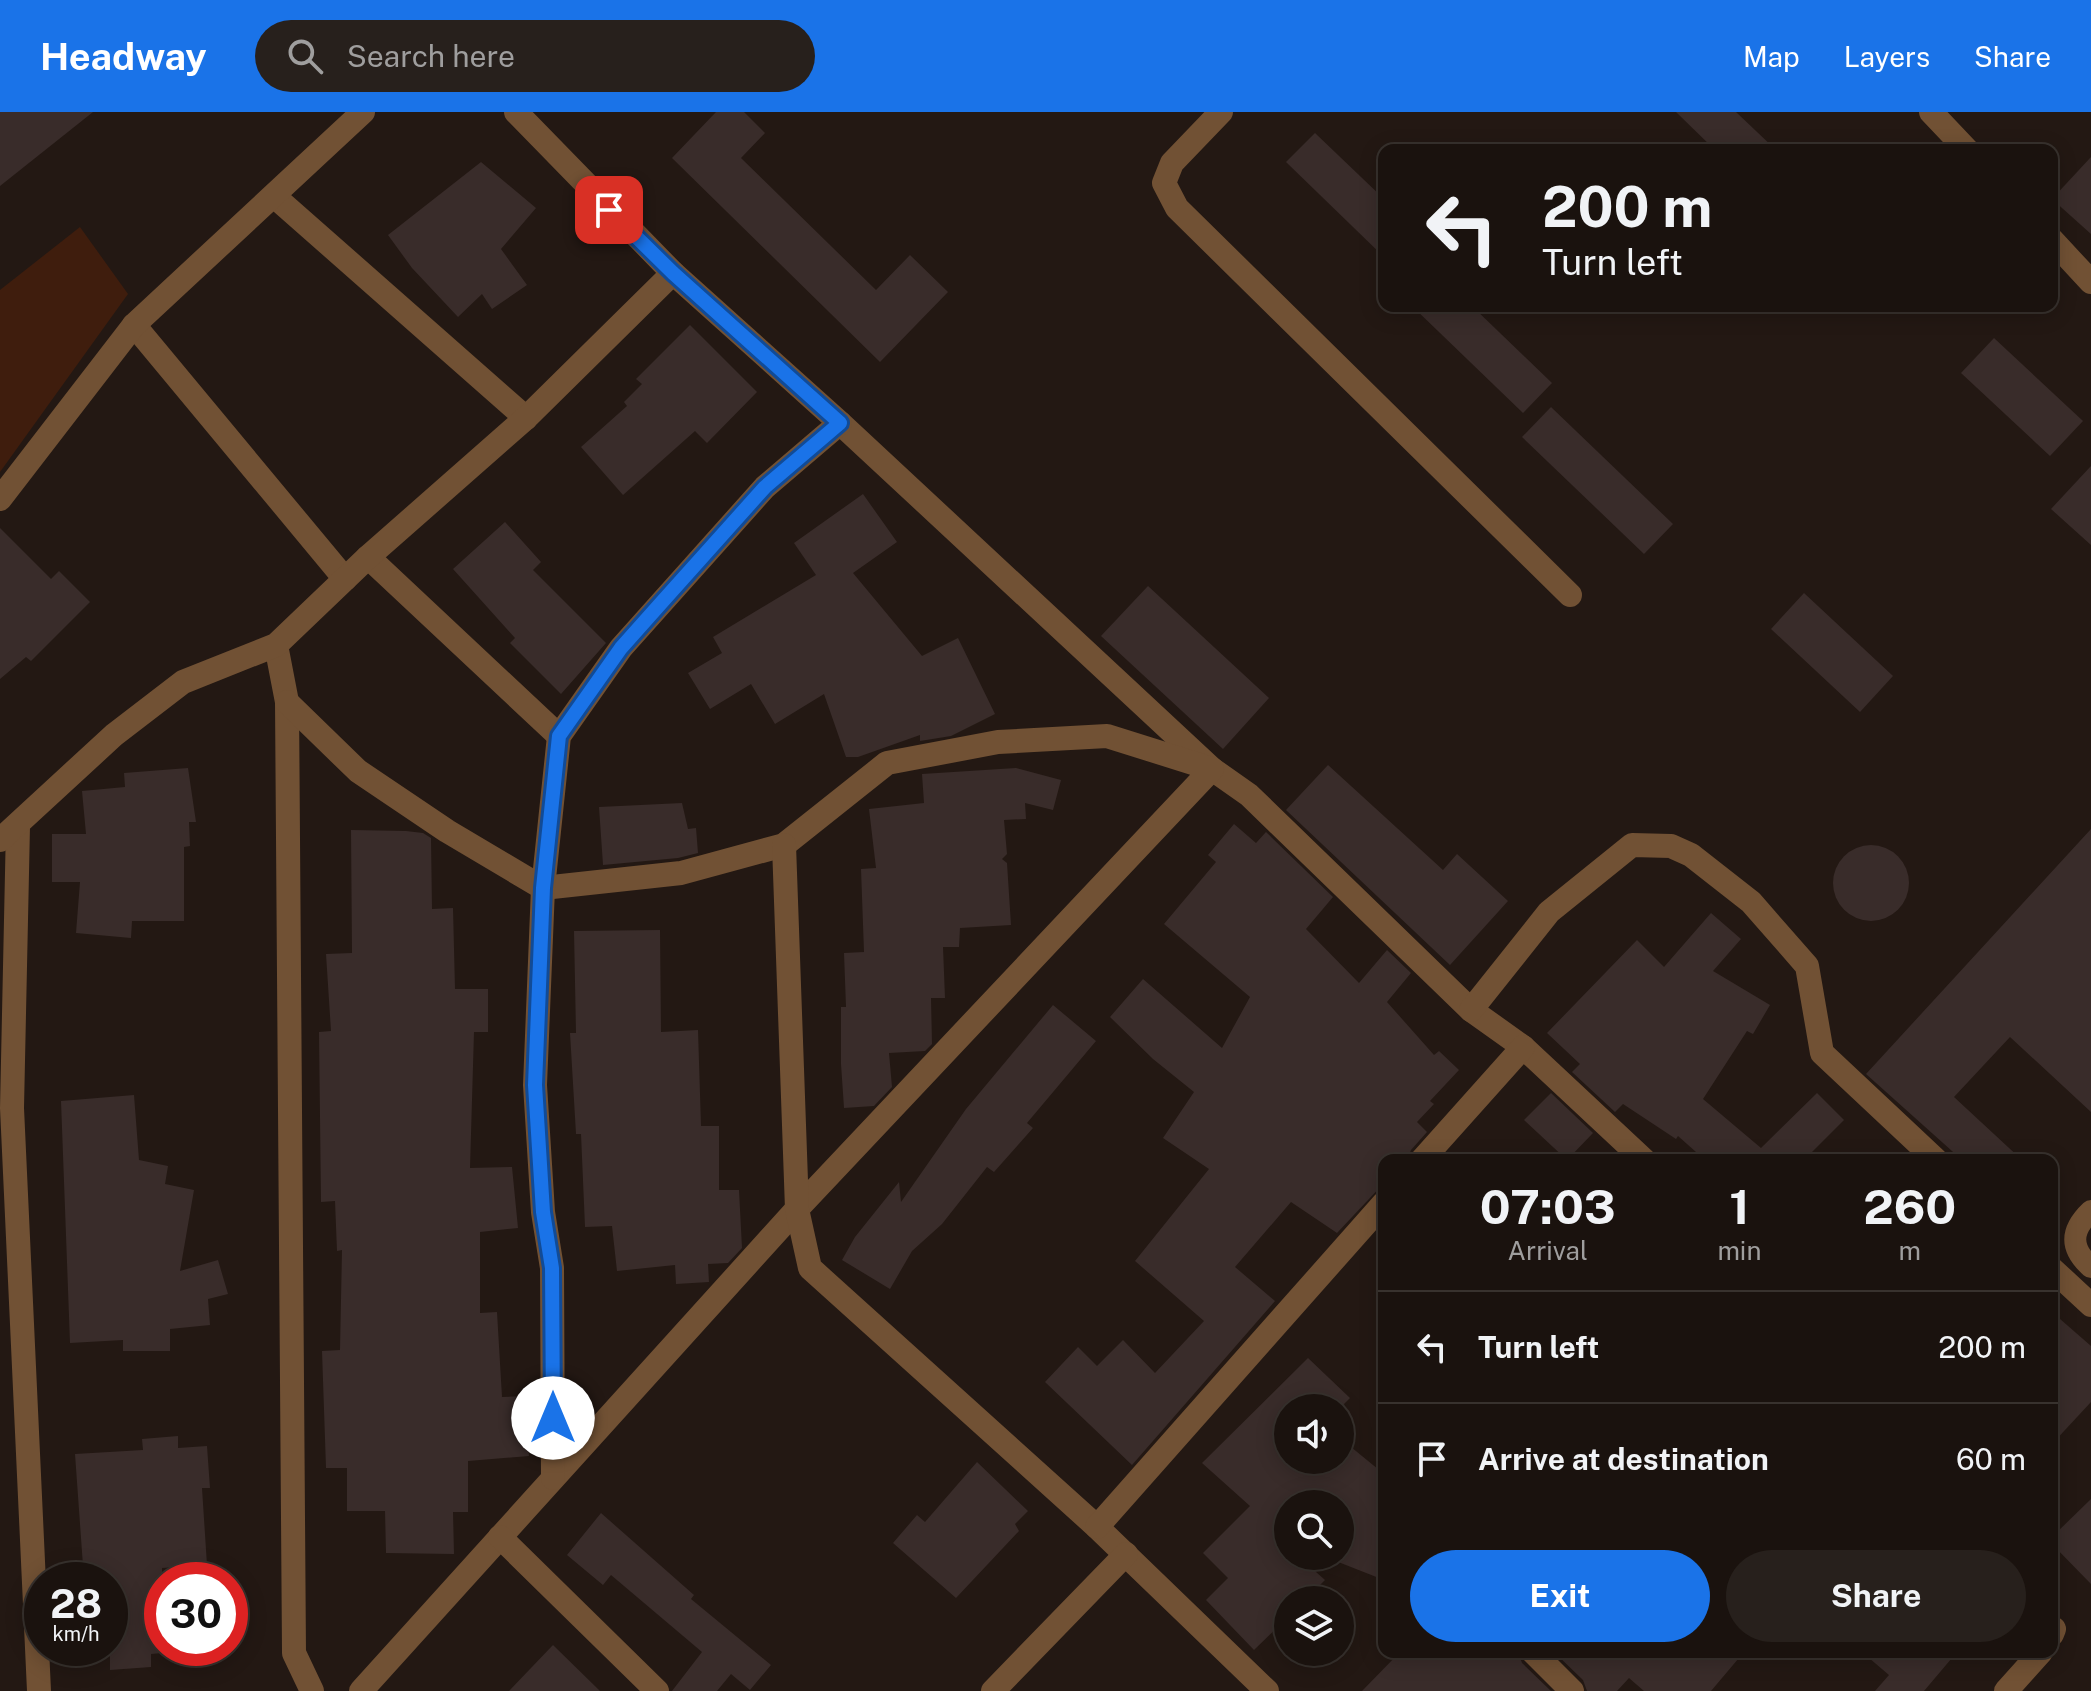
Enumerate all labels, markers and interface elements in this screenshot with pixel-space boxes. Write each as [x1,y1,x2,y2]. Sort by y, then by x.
search box [255,20,815,92]
text: Headway [40,34,207,79]
icon: search [283,34,327,78]
text: Search here [347,38,515,74]
text: Map [1743,40,1800,73]
text: Layers [1844,40,1930,73]
text: Share [1974,40,2051,73]
text: 200 m [1542,174,1712,240]
pin [575,176,643,244]
icon: left [1410,176,1514,280]
icon: arrive [587,188,631,232]
text: Turn left [1542,241,1683,283]
text: 07:03 [1480,1178,1616,1235]
text: 1 [1729,1178,1750,1235]
text: 260 [1863,1178,1956,1235]
text: Arrival [1508,1235,1588,1266]
text: min [1717,1235,1761,1266]
text: m [1898,1235,1921,1266]
icon: left [1410,1325,1454,1369]
text: Turn left [1478,1329,1599,1365]
text: 200 m [1938,1329,2026,1365]
position arrow [511,1376,595,1460]
map controls [1274,1394,1354,1666]
button: sound [1274,1394,1354,1474]
icon: arrive [1410,1437,1454,1481]
text: Arrive at destination [1478,1441,1769,1477]
text: 60 m [1956,1441,2026,1477]
button: search [1274,1490,1354,1570]
button: Exit [1410,1550,1710,1642]
button: Share [1726,1550,2026,1642]
speed limit sign: 30 [144,1562,248,1666]
text: 28 [50,1580,102,1627]
button: layers [1274,1586,1354,1666]
text: km/h [52,1622,100,1646]

